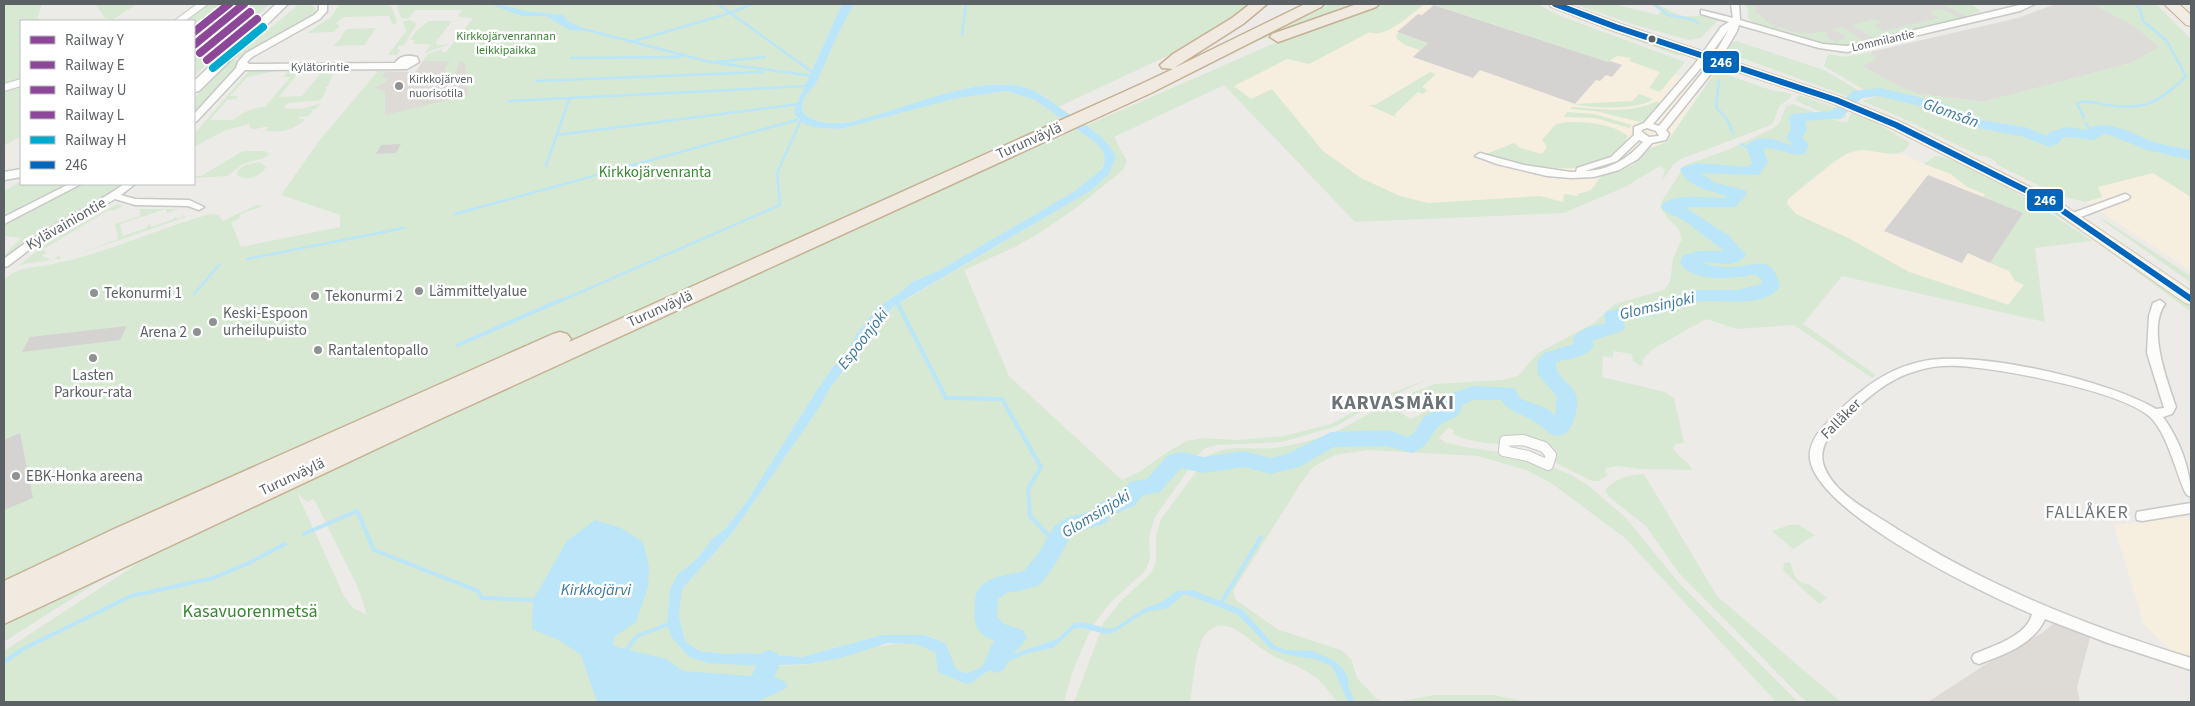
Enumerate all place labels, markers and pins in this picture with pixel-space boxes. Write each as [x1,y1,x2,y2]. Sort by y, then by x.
unlabelled marker [1647,34,1657,44]
place label: Kirkkojärven nuorisotila [409,71,473,102]
marker: Kirkkojärven nuorisotila [393,80,405,92]
place label: Lämmittelyalue [429,281,527,302]
place label: Tekonurmi 1 [104,283,182,304]
marker: Lämmittelyalue [413,285,425,297]
place label: Tekonurmi 2 [325,286,403,307]
marker: Tekonurmi 1 [88,287,100,299]
marker: Tekonurmi 2 [309,290,321,302]
place label: Keski-Espoon urheilupuisto [223,303,308,341]
marker: Keski-Espoon urheilupuisto [207,316,219,328]
place label: Arena 2 [140,322,187,343]
marker: Arena 2 [191,326,203,338]
place label: Rantalentopallo [328,340,428,361]
marker: Rantalentopallo [312,344,324,356]
marker: Lasten Parkour-rata [87,352,99,364]
place label: Lasten Parkour-rata [54,365,132,403]
place label: EBK-Honka areena [26,466,143,487]
marker: EBK-Honka areena [10,470,22,482]

